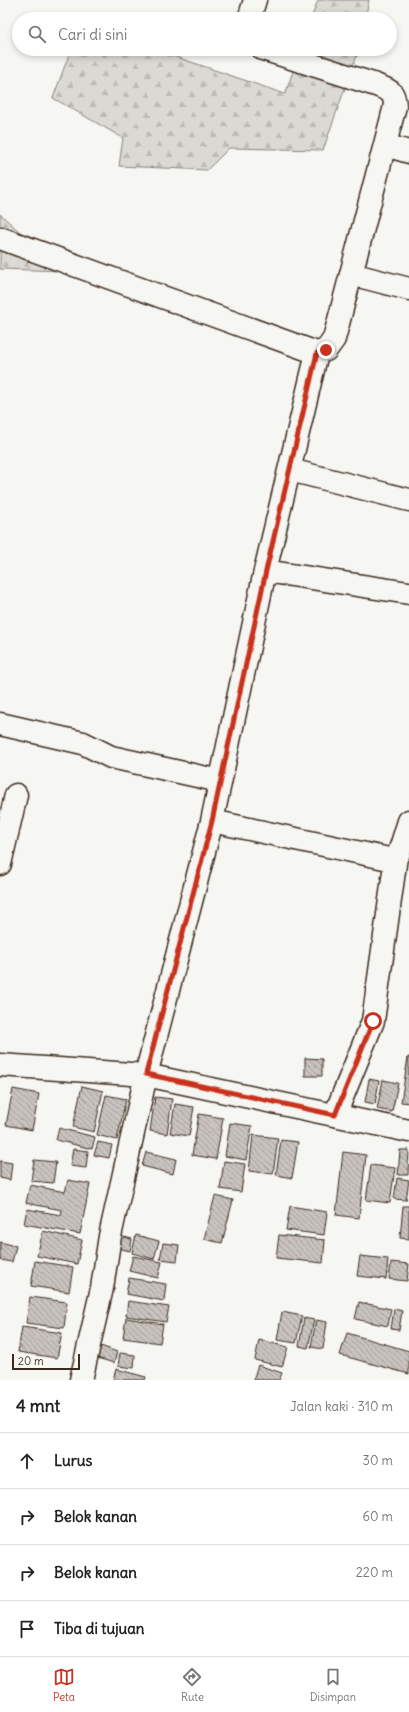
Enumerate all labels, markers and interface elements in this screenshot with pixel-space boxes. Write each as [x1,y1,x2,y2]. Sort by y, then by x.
search box [12,12,397,56]
icon: search [26,23,48,45]
text: Cari di sini [58,25,127,44]
route end [317,341,335,359]
route start [364,1012,382,1030]
scale bar [12,1352,80,1371]
text: 20 m [18,1354,44,1368]
text: 4 mnt [16,1395,60,1417]
text: Jalan kaki · 310 m [290,1398,393,1415]
icon: ahead [16,1450,38,1472]
text: Lurus [54,1451,92,1470]
text: 30 m [363,1452,393,1469]
icon: right [16,1506,38,1528]
text: Belok kanan [54,1507,137,1526]
text: 60 m [362,1508,393,1525]
icon: right [16,1562,38,1584]
text: Belok kanan [54,1563,137,1582]
text: 220 m [356,1564,393,1581]
icon: arrive [16,1618,38,1640]
text: Tiba di tujuan [54,1619,144,1638]
tab: Peta [53,1666,75,1704]
tab: Rute [181,1666,204,1704]
tab: Disimpan [310,1666,356,1704]

